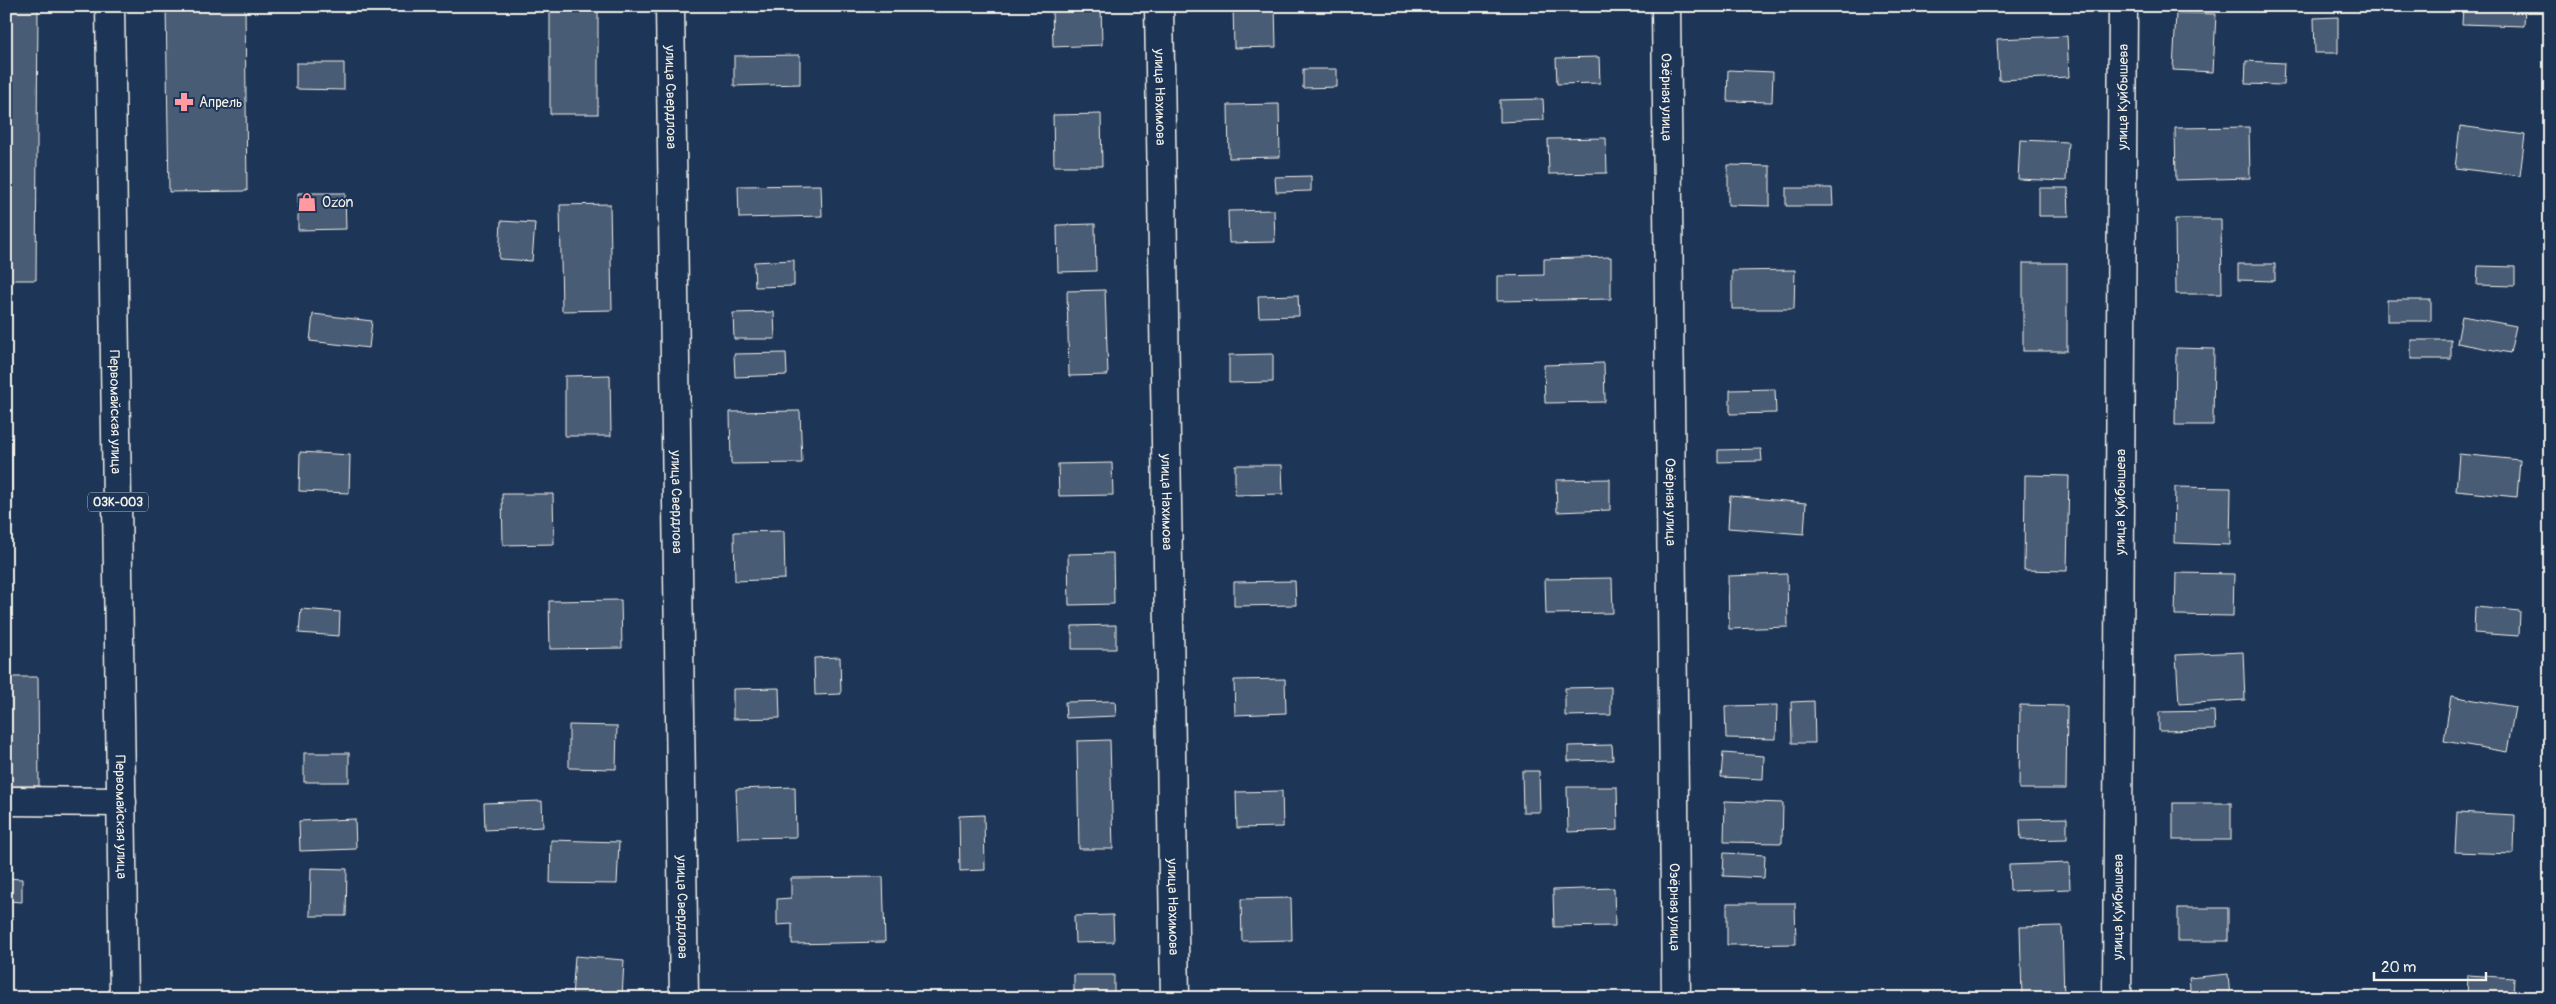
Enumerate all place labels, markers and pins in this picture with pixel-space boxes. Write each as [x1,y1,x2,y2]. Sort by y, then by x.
pharmacy icon: Апрель [173,91,195,113]
place label: Апрель [199,94,243,111]
shop icon: Ozon [296,191,318,213]
place label: Ozon [322,194,354,211]

